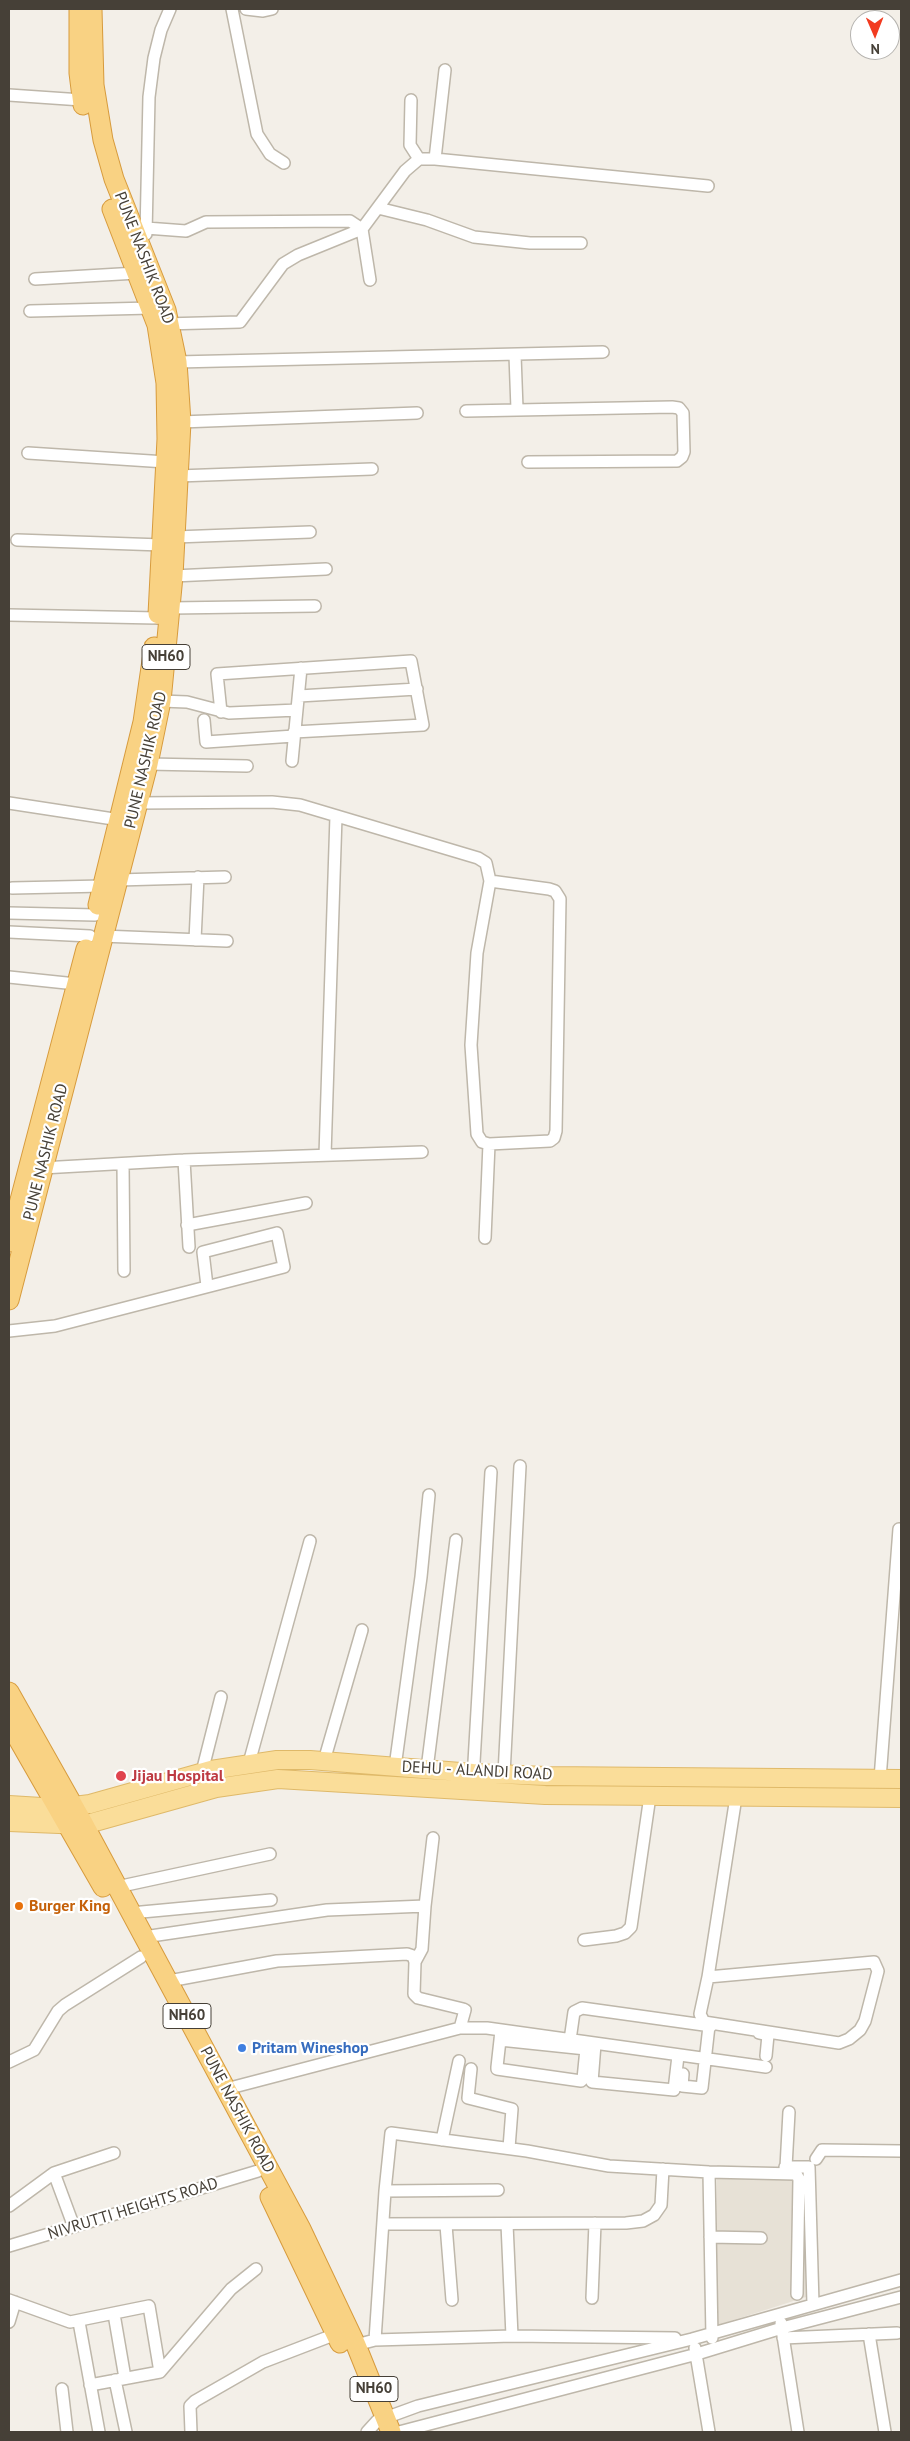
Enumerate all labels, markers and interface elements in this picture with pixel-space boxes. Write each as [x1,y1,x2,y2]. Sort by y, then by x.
north arrow [850,10,900,60]
text: N [870,40,880,58]
street label: PUNE NASHIK ROAD [110,189,178,327]
road number: NH60 [142,644,190,670]
street label: PUNE NASHIK ROAD [121,690,171,830]
street label: PUNE NASHIK ROAD [20,1082,72,1222]
street label: DEHU - ALANDI ROAD [401,1757,553,1785]
place label: Jijau Hospital [132,1766,223,1786]
marker: Jijau Hospital [114,1769,128,1783]
place label: Burger King [29,1896,111,1916]
marker: Burger King [13,1900,25,1912]
road number: NH60 [163,2004,211,2028]
place label: Pritam Wineshop [252,2038,369,2058]
marker: Pritam Wineshop [236,2042,248,2054]
street label: PUNE NASHIK ROAD [196,2044,278,2176]
street label: NIVRUTTI HEIGHTS ROAD [46,2174,220,2244]
road number: NH60 [350,2376,398,2402]

